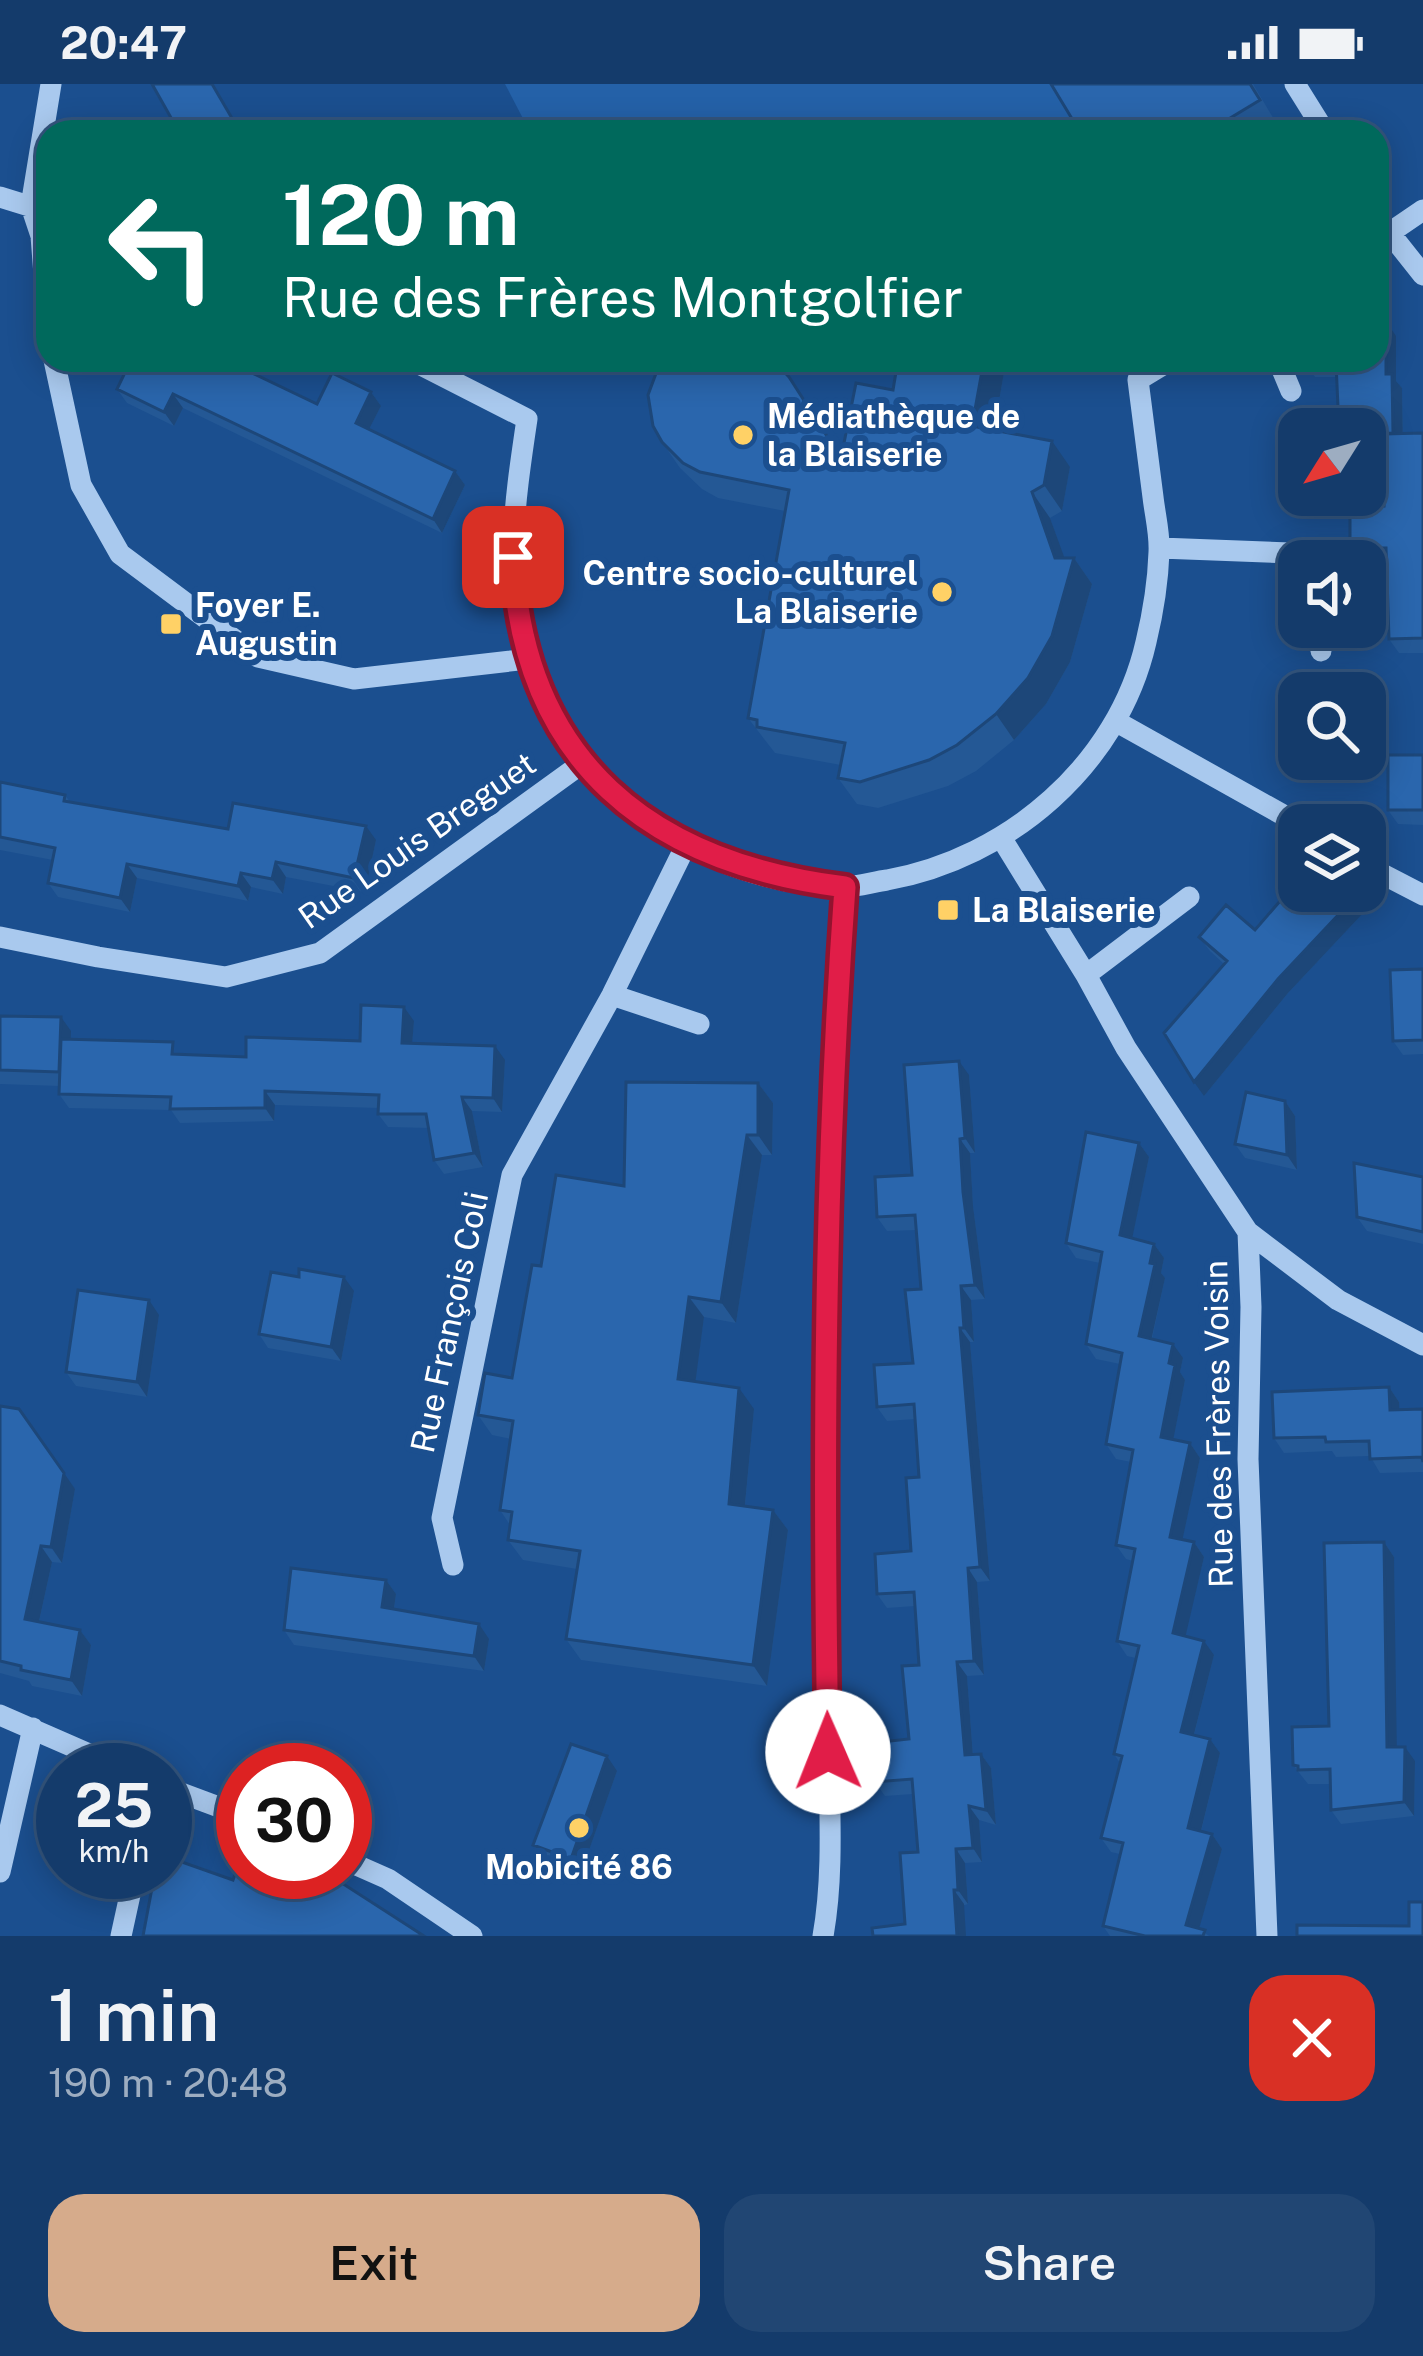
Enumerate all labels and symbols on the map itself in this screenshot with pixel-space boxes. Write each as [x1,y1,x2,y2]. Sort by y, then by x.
place label: Médiathèque de la Blaiserie [767,397,1020,473]
north arrow [1278,408,1386,516]
marker: Médiathèque de la Blaiserie [730,422,756,448]
pin [462,506,564,608]
place label: Centre socio-culturel La Blaiserie [583,554,918,630]
marker: Centre socio-culturel La Blaiserie [929,579,955,605]
place label: Foyer E. Augustin [195,586,338,662]
marker: Foyer E. Augustin [158,611,184,637]
street label: Rue Louis Breguet [291,744,543,936]
place label: La Blaiserie [972,891,1156,929]
marker: La Blaiserie [935,897,961,923]
street label: Rue François Coli [403,1188,495,1456]
street label: Rue des Frères Voisin [1196,1260,1240,1588]
position arrow [765,1689,891,1815]
speed limit sign: 30 [216,1743,372,1899]
marker: Mobicité 86 [566,1815,592,1841]
place label: Mobicité 86 [485,1848,673,1886]

